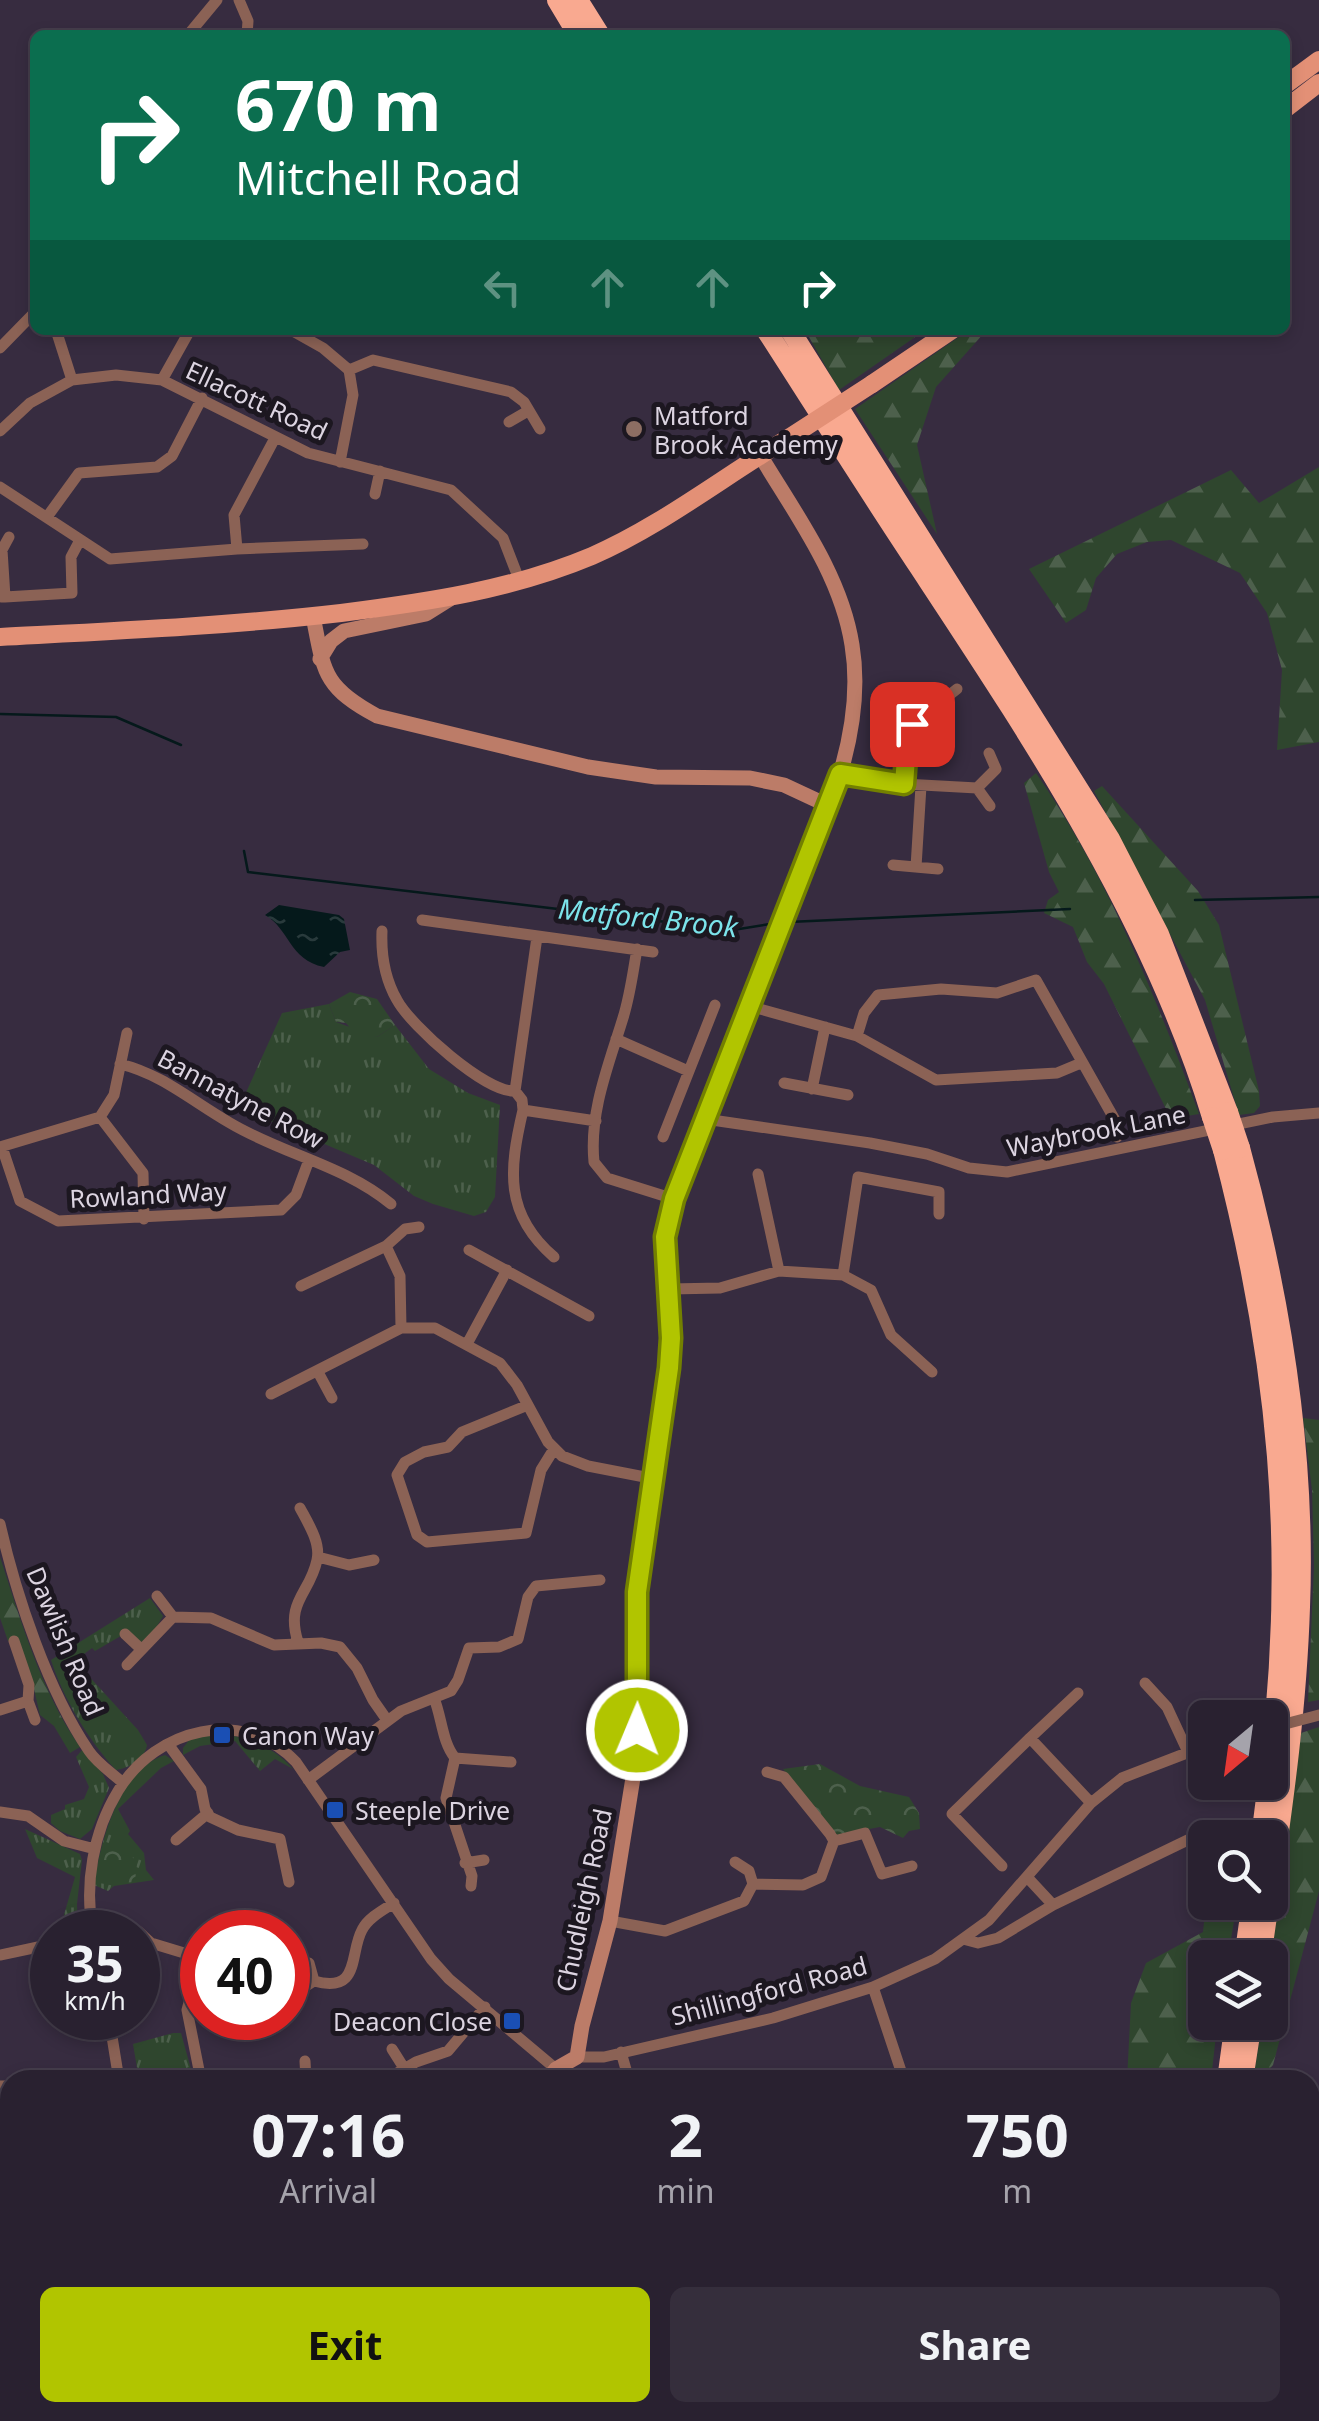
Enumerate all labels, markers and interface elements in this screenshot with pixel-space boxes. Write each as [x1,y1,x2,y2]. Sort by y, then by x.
text: 670 m [235,56,442,152]
icon: right [70,70,200,200]
text: Mitchell Road [235,147,522,208]
icon: left [475,260,530,315]
icon: ahead [580,260,635,315]
icon: ahead [685,260,740,315]
icon: right [790,260,845,315]
street label: Ellacott Road [181,352,333,448]
place label: Matford Brook Academy [654,398,838,461]
marker: Matford Brook Academy [623,418,645,440]
pin [870,682,955,767]
icon: arrive [885,697,940,752]
water label: Matford Brook [556,889,741,945]
street label: Bannatyne Row [152,1040,330,1156]
street label: Waybrook Lane [1004,1096,1188,1164]
street label: Rowland Way [69,1173,228,1215]
street label: Dawlish Road [19,1561,113,1721]
position arrow [585,1678,689,1782]
north arrow [1188,1700,1288,1800]
map controls [1188,1700,1288,2040]
place label: Canon Way [242,1718,374,1752]
marker: Canon Way [211,1724,233,1746]
place label: Steeple Drive [355,1793,510,1827]
marker: Steeple Drive [324,1799,346,1821]
street label: Chudleigh Road [547,1805,619,1995]
button: search [1188,1820,1288,1920]
speed limit sign: 40 [180,1910,310,2040]
text: 35 [66,1929,124,1997]
button: layers [1188,1940,1288,2040]
street label: Shillingford Road [667,1948,871,2032]
text: km/h [64,1983,126,2017]
place label: Deacon Close [333,2004,492,2038]
marker: Deacon Close [501,2010,523,2032]
text: 07:16 [251,2093,405,2175]
text: 2 [668,2093,703,2175]
text: 750 [966,2093,1069,2175]
text: Arrival [280,2169,377,2212]
text: min [657,2169,715,2212]
text: m [1002,2169,1032,2212]
button: Exit [40,2287,650,2402]
button: Share [670,2287,1280,2402]

